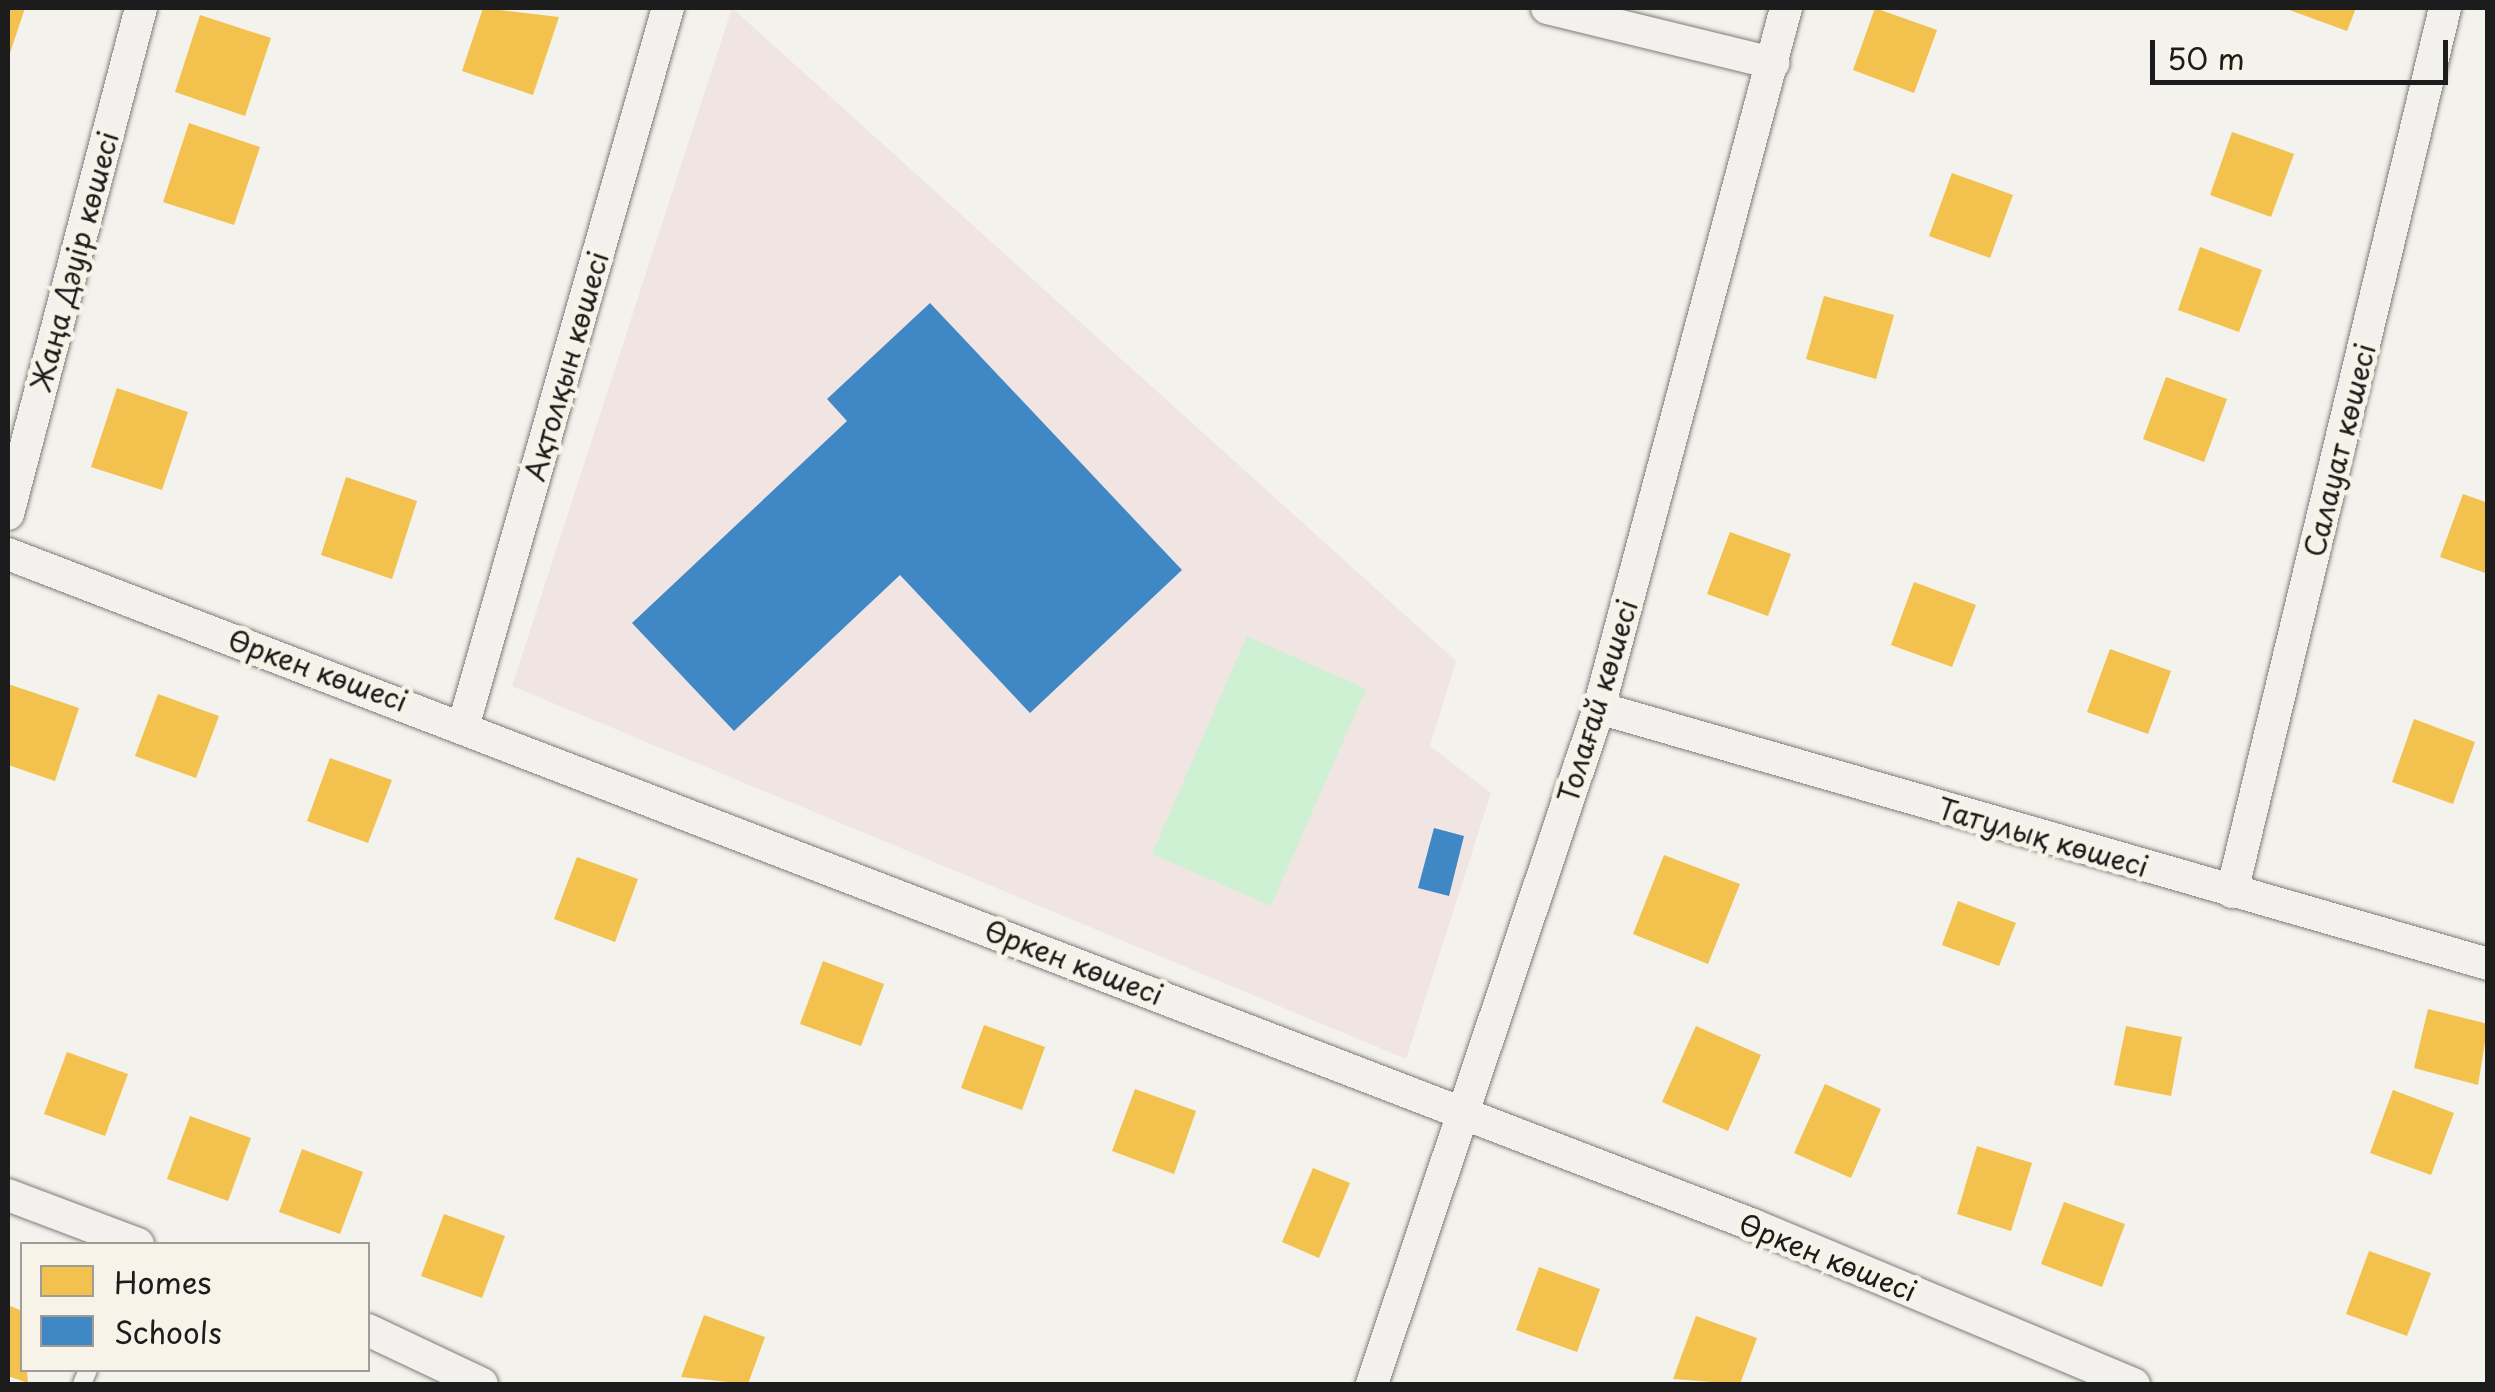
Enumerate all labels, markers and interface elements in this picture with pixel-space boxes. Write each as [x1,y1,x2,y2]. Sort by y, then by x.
scale bar [2155,20,2452,82]
text: 50 m [2167,35,2245,80]
street label: Жаңа Дәуір көшесі [23,127,125,395]
street label: Ақтолқын көшесі [517,246,615,486]
street label: Салауат көшесі [2296,340,2382,560]
street label: Толағай көшесі [1550,595,1644,807]
street label: Өркен көшесі [223,622,413,718]
street label: Татулық көшесі [1934,791,2152,883]
street label: Өркен көшесі [979,912,1169,1012]
street label: Өркен көшесі [1734,1206,1922,1308]
legend [20,1242,370,1372]
text: Homes [114,1259,211,1304]
text: Schools [114,1309,222,1354]

